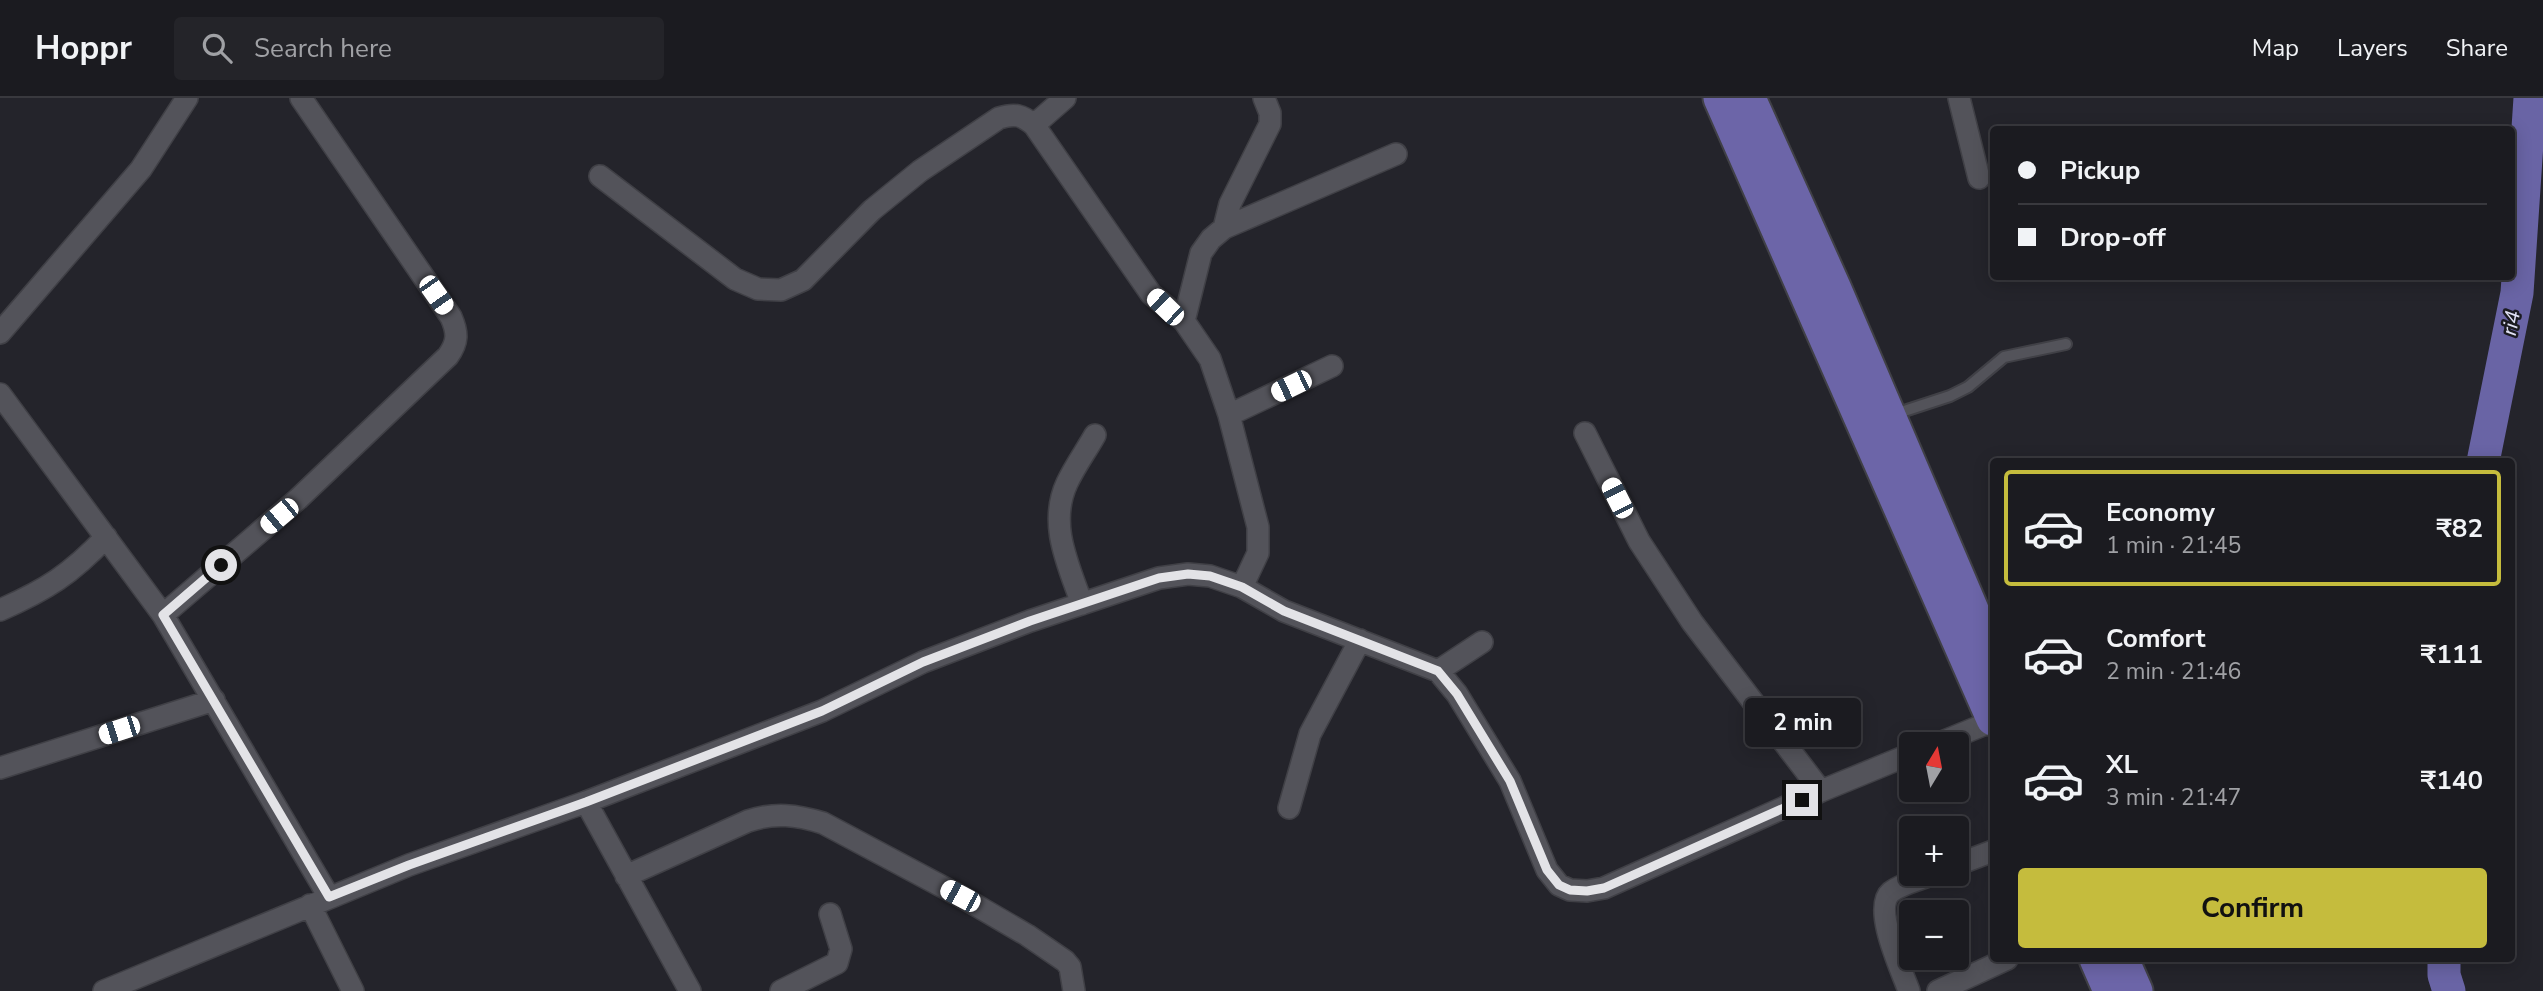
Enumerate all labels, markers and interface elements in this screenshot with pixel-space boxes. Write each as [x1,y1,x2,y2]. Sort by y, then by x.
search box [174,17,664,80]
text: Hoppr [35,26,132,71]
icon: search [198,29,236,67]
text: Search here [254,31,392,66]
text: Map [2252,32,2299,64]
text: Layers [2337,32,2408,64]
text: Share [2446,32,2508,64]
text: Pickup [2060,153,2140,188]
text: Drop-off [2060,220,2166,255]
car [416,272,457,318]
car [1143,285,1188,329]
water label: ri4 [2495,308,2527,338]
car [1268,367,1315,405]
car [1599,475,1636,521]
car [257,494,302,538]
text: Economy [2106,495,2215,530]
icon: car [2022,497,2085,560]
text: ₹82 [2436,511,2483,546]
text: 1 min · 21:45 [2106,530,2241,561]
route start [205,549,237,581]
text: Comfort [2106,621,2206,656]
icon: car [2022,623,2085,686]
text: ₹111 [2421,637,2483,672]
text: 2 min · 21:46 [2106,656,2241,687]
callout: 2 min [1744,698,1860,748]
text: 2 min [1773,707,1833,738]
car [96,714,143,746]
north arrow [1899,732,1969,802]
map controls [1899,732,1969,970]
text: XL [2106,747,2138,782]
icon: car [2022,749,2085,812]
text: ₹140 [2421,763,2483,798]
text: 3 min · 21:47 [2106,782,2241,813]
route end [1786,784,1818,816]
button: + [1899,816,1969,886]
button: Confirm [2018,868,2487,948]
car [937,877,984,915]
button: − [1899,900,1969,970]

